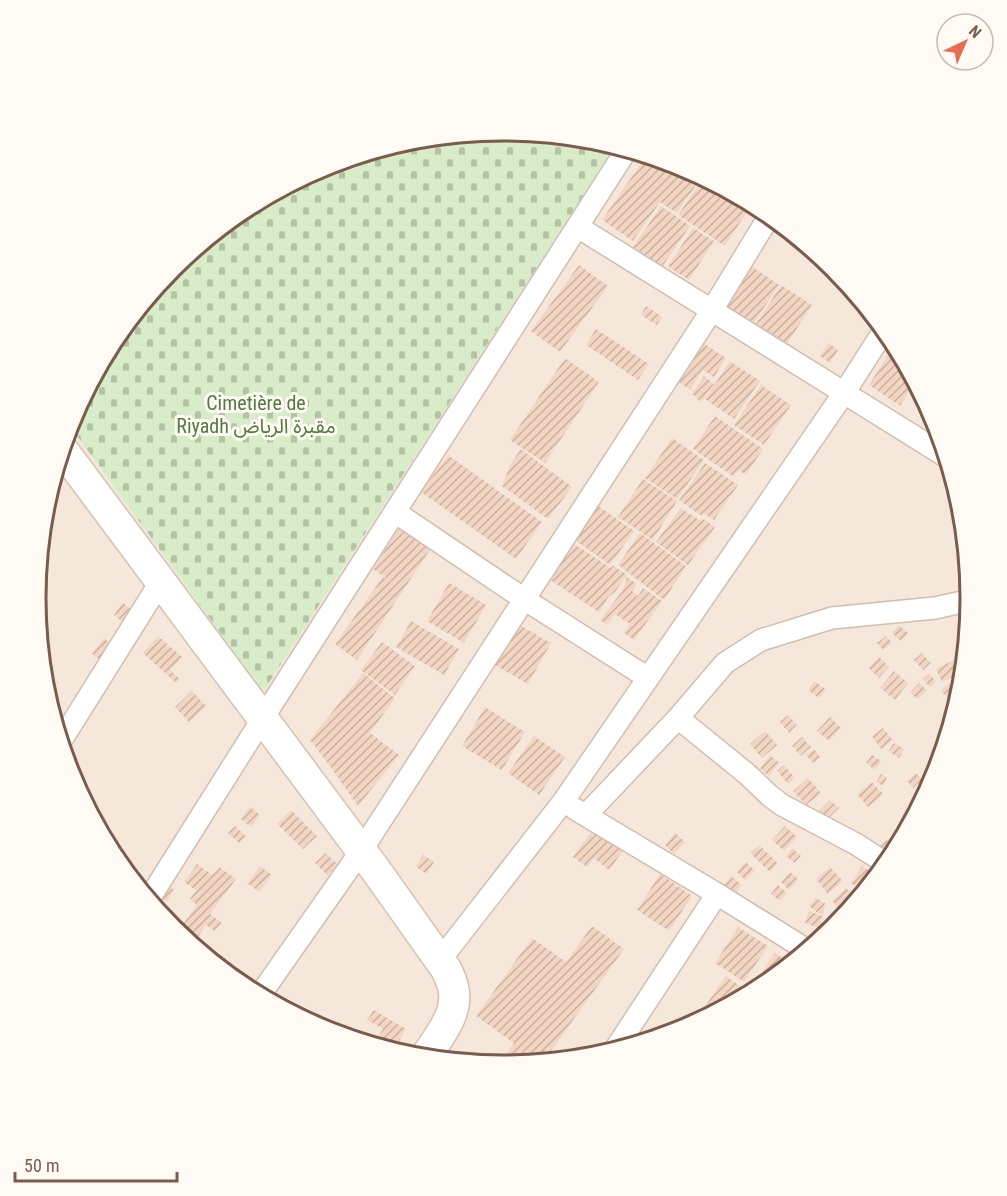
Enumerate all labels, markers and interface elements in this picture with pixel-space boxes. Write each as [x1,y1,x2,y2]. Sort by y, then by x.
north arrow [935,12,995,72]
text: N [965,21,985,42]
park label: Cimetière de Riyadh مقبرة الرياض [176,391,336,438]
scale bar [15,1145,177,1183]
text: 50 m [24,1155,59,1176]

